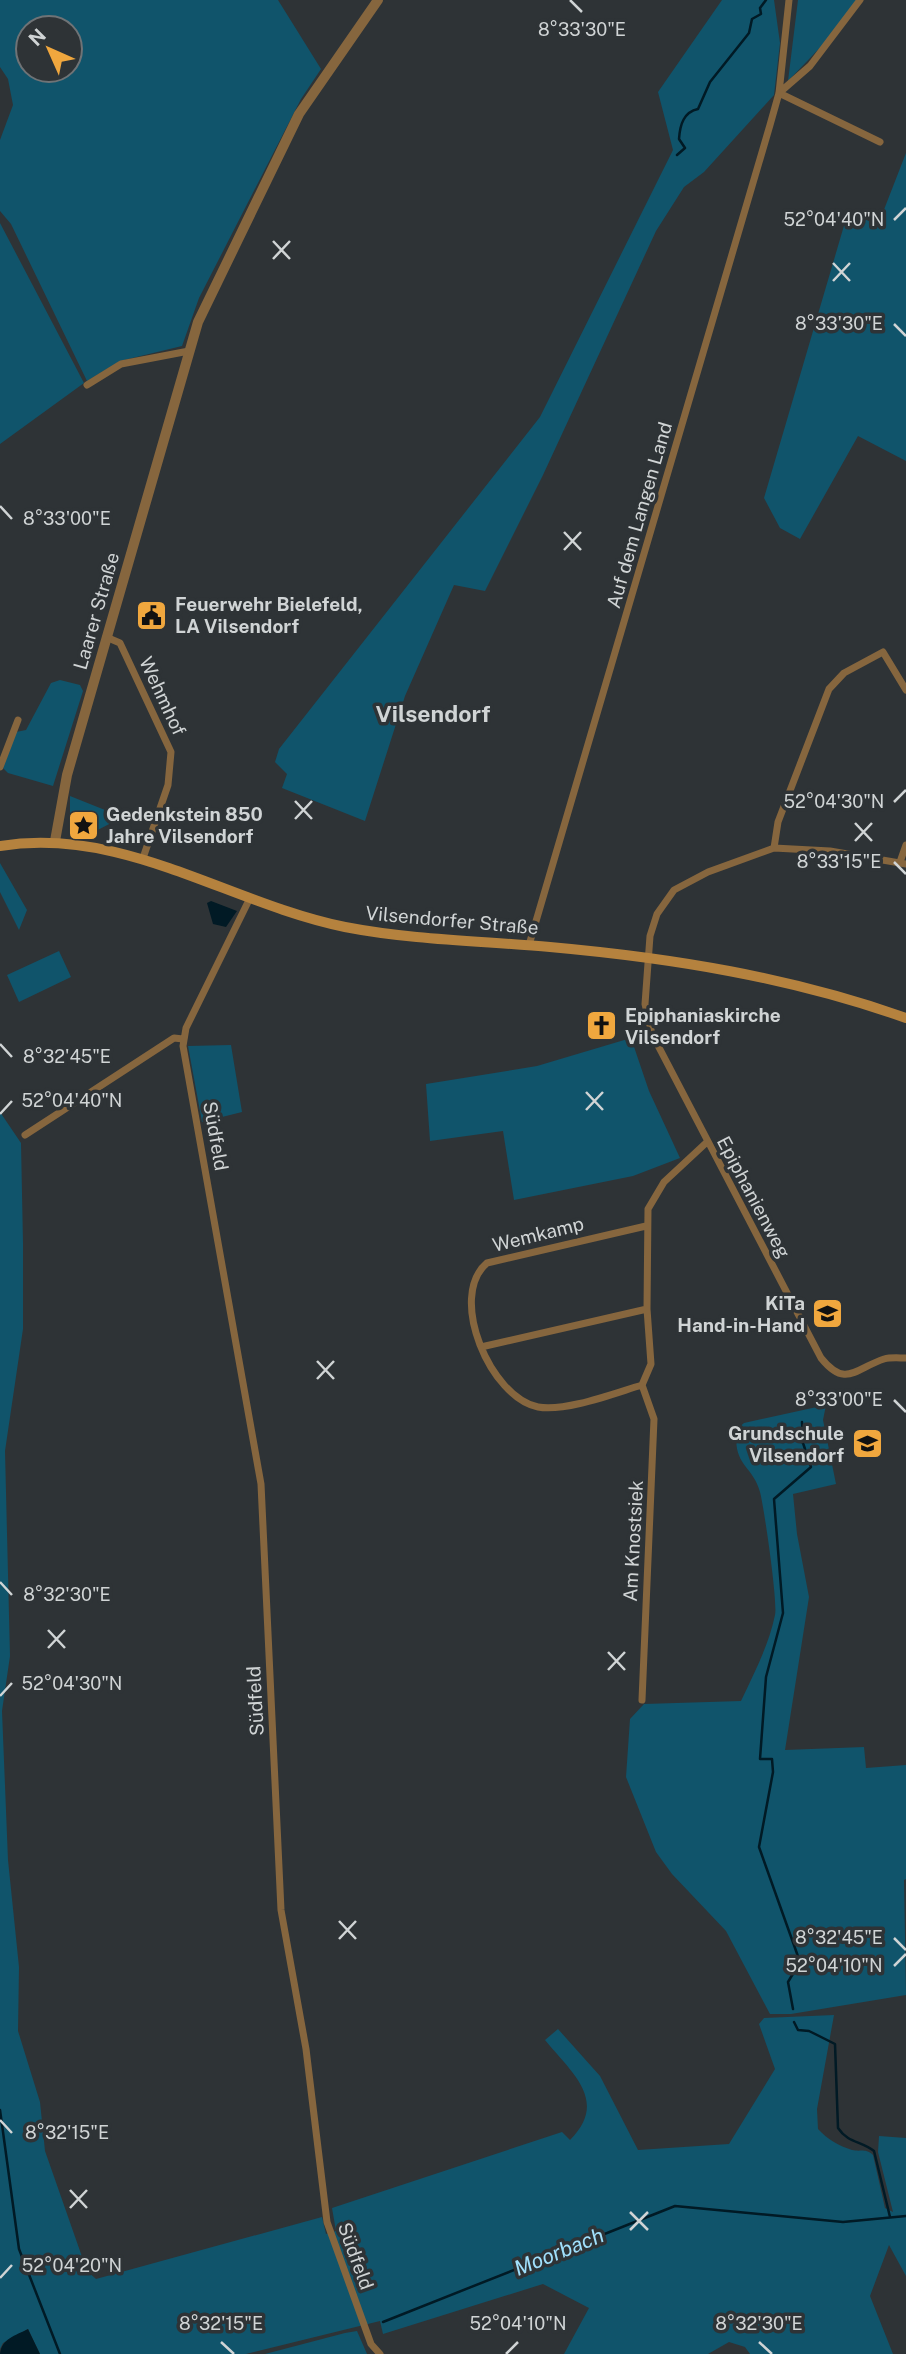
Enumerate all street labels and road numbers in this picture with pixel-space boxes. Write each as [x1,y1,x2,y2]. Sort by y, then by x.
street label: Auf dem Langen Land [602,419,676,611]
street label: Laarer Straße [69,550,123,672]
street label: Wehmhof [135,653,191,739]
street label: Vilsendorfer Straße [365,901,539,939]
street label: Südfeld [199,1100,233,1172]
street label: Epiphanienweg [713,1132,795,1262]
street label: Wemkamp [490,1212,586,1256]
street label: Am Knostsiek [619,1479,647,1602]
street label: Südfeld [242,1666,268,1736]
street label: Südfeld [334,2219,378,2293]

